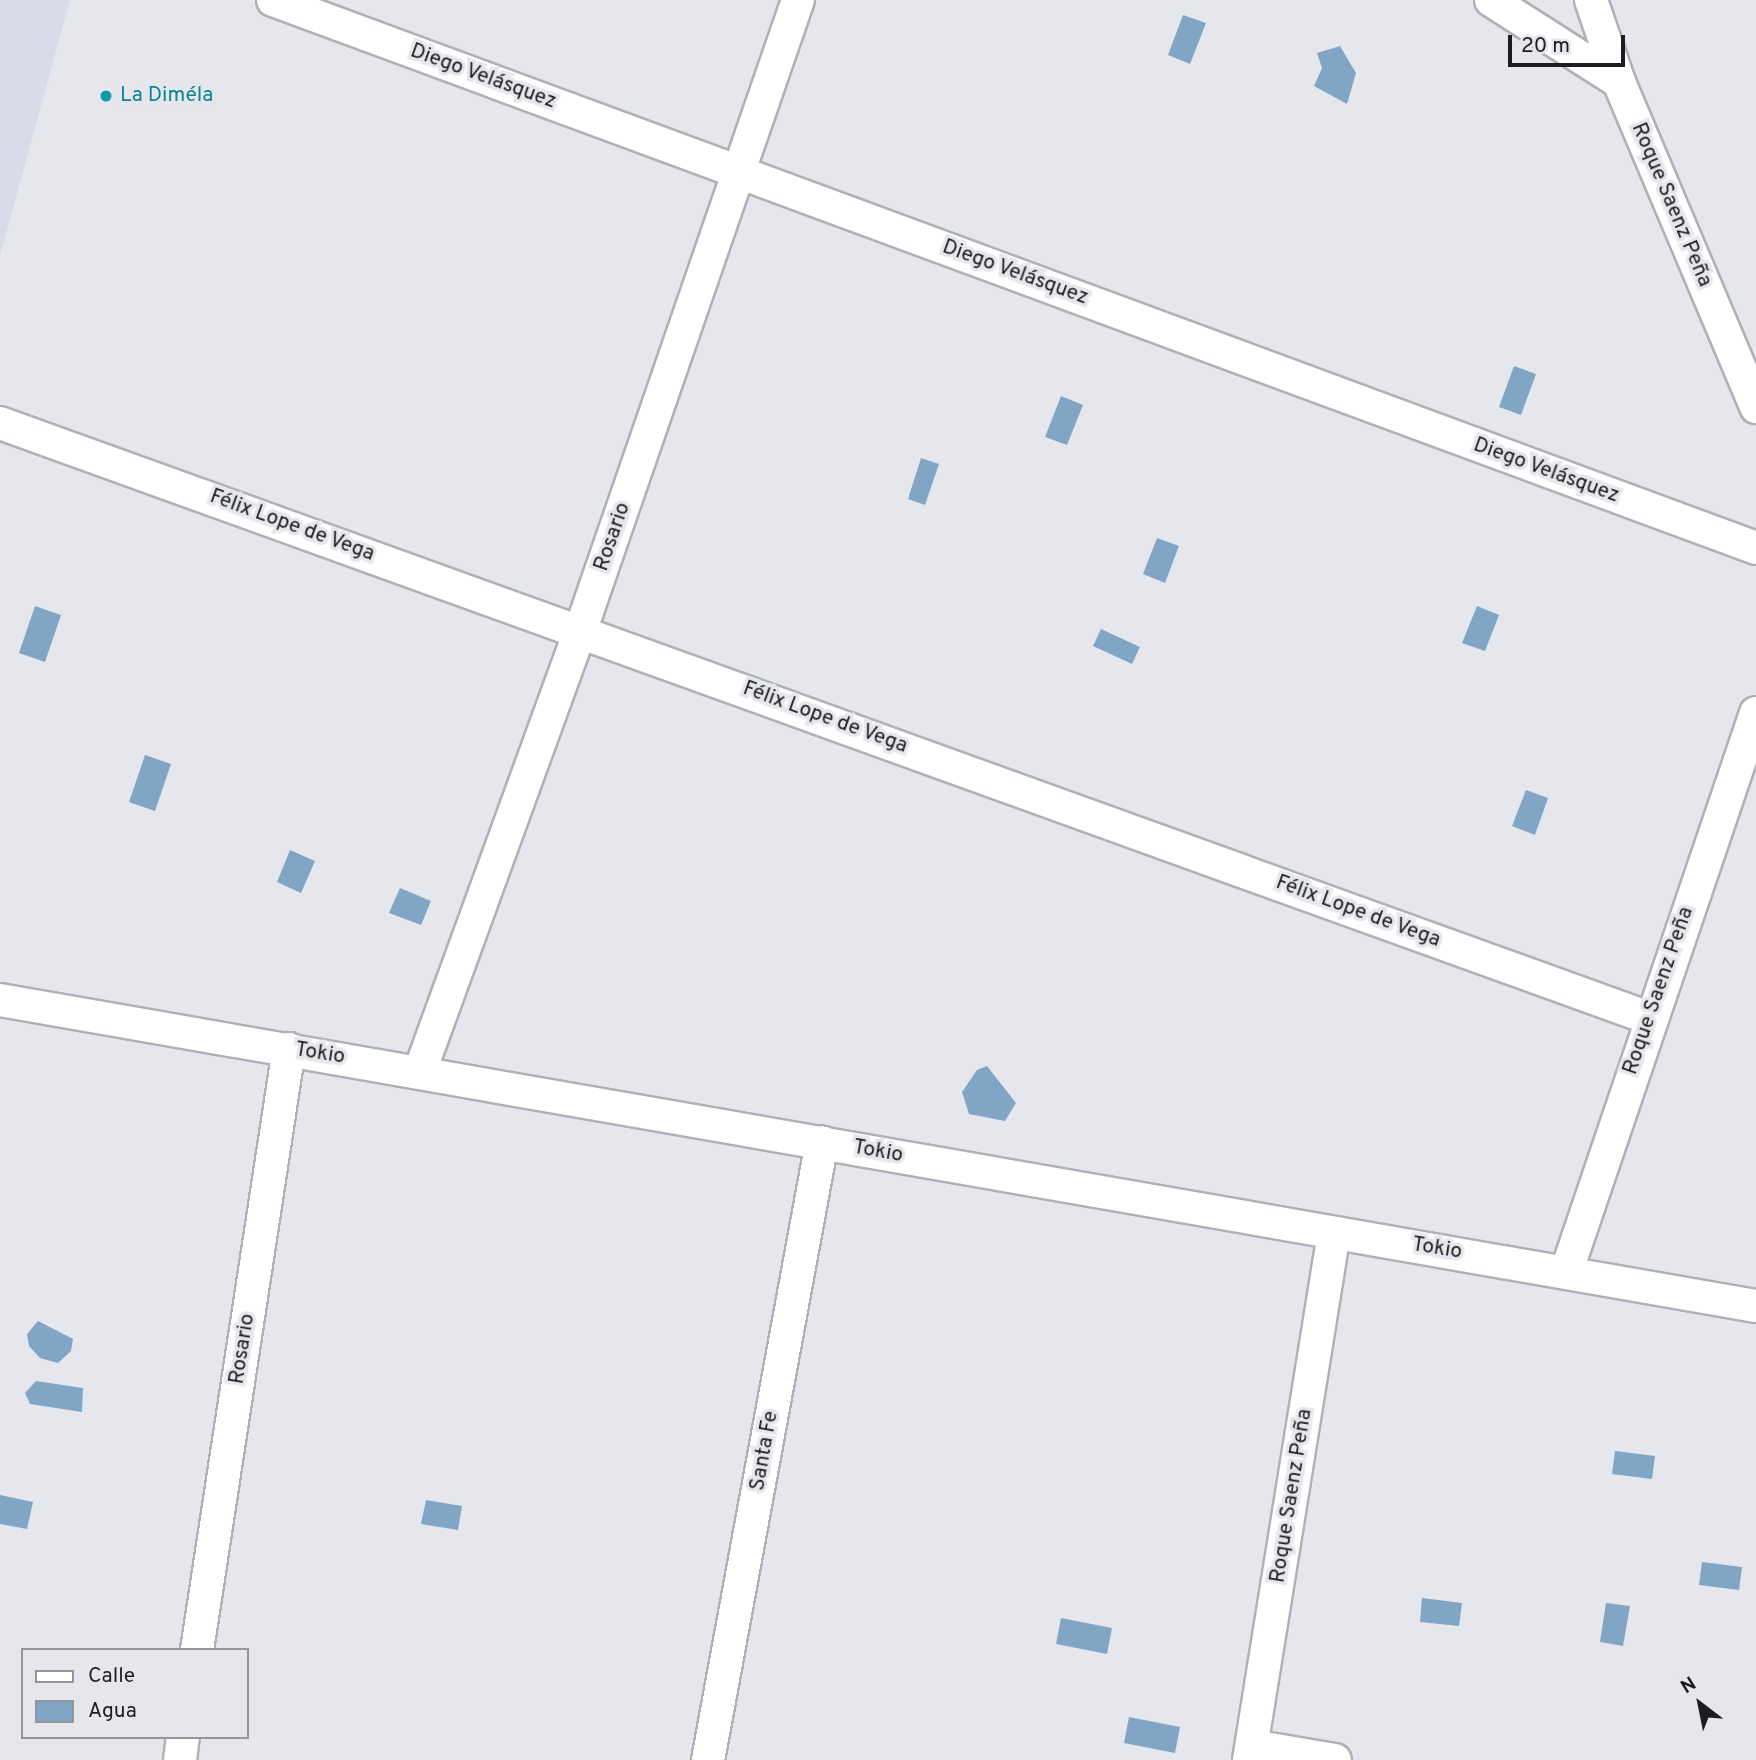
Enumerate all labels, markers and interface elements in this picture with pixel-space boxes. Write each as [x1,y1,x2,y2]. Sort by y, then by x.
scale bar [1511,21,1628,65]
text: 20 m [1521,33,1570,60]
street label: Diego Velásquez [406,39,560,115]
place label: La Diméla [120,83,213,109]
marker: La Diméla [98,88,114,104]
street label: Roque Saenz Peña [1625,119,1717,291]
street label: Diego Velásquez [938,235,1092,311]
street label: Diego Velásquez [1469,433,1623,509]
street label: Félix Lope de Vega [206,484,378,568]
street label: Rosario [590,499,636,575]
street label: Félix Lope de Vega [739,676,911,760]
street label: Félix Lope de Vega [1272,870,1444,954]
street label: Roque Saenz Peña [1618,904,1700,1078]
street label: Tokio [293,1038,347,1070]
street label: Tokio [851,1135,905,1169]
street label: Tokio [1410,1233,1464,1265]
street label: Rosario [225,1312,261,1386]
street label: Roque Saenz Peña [1266,1407,1318,1585]
street label: Santa Fe [746,1409,784,1493]
legend [21,1648,248,1739]
text: Calle [88,1663,135,1690]
north arrow [1665,1669,1735,1739]
text: N [1677,1672,1701,1700]
text: Agua [88,1698,137,1725]

